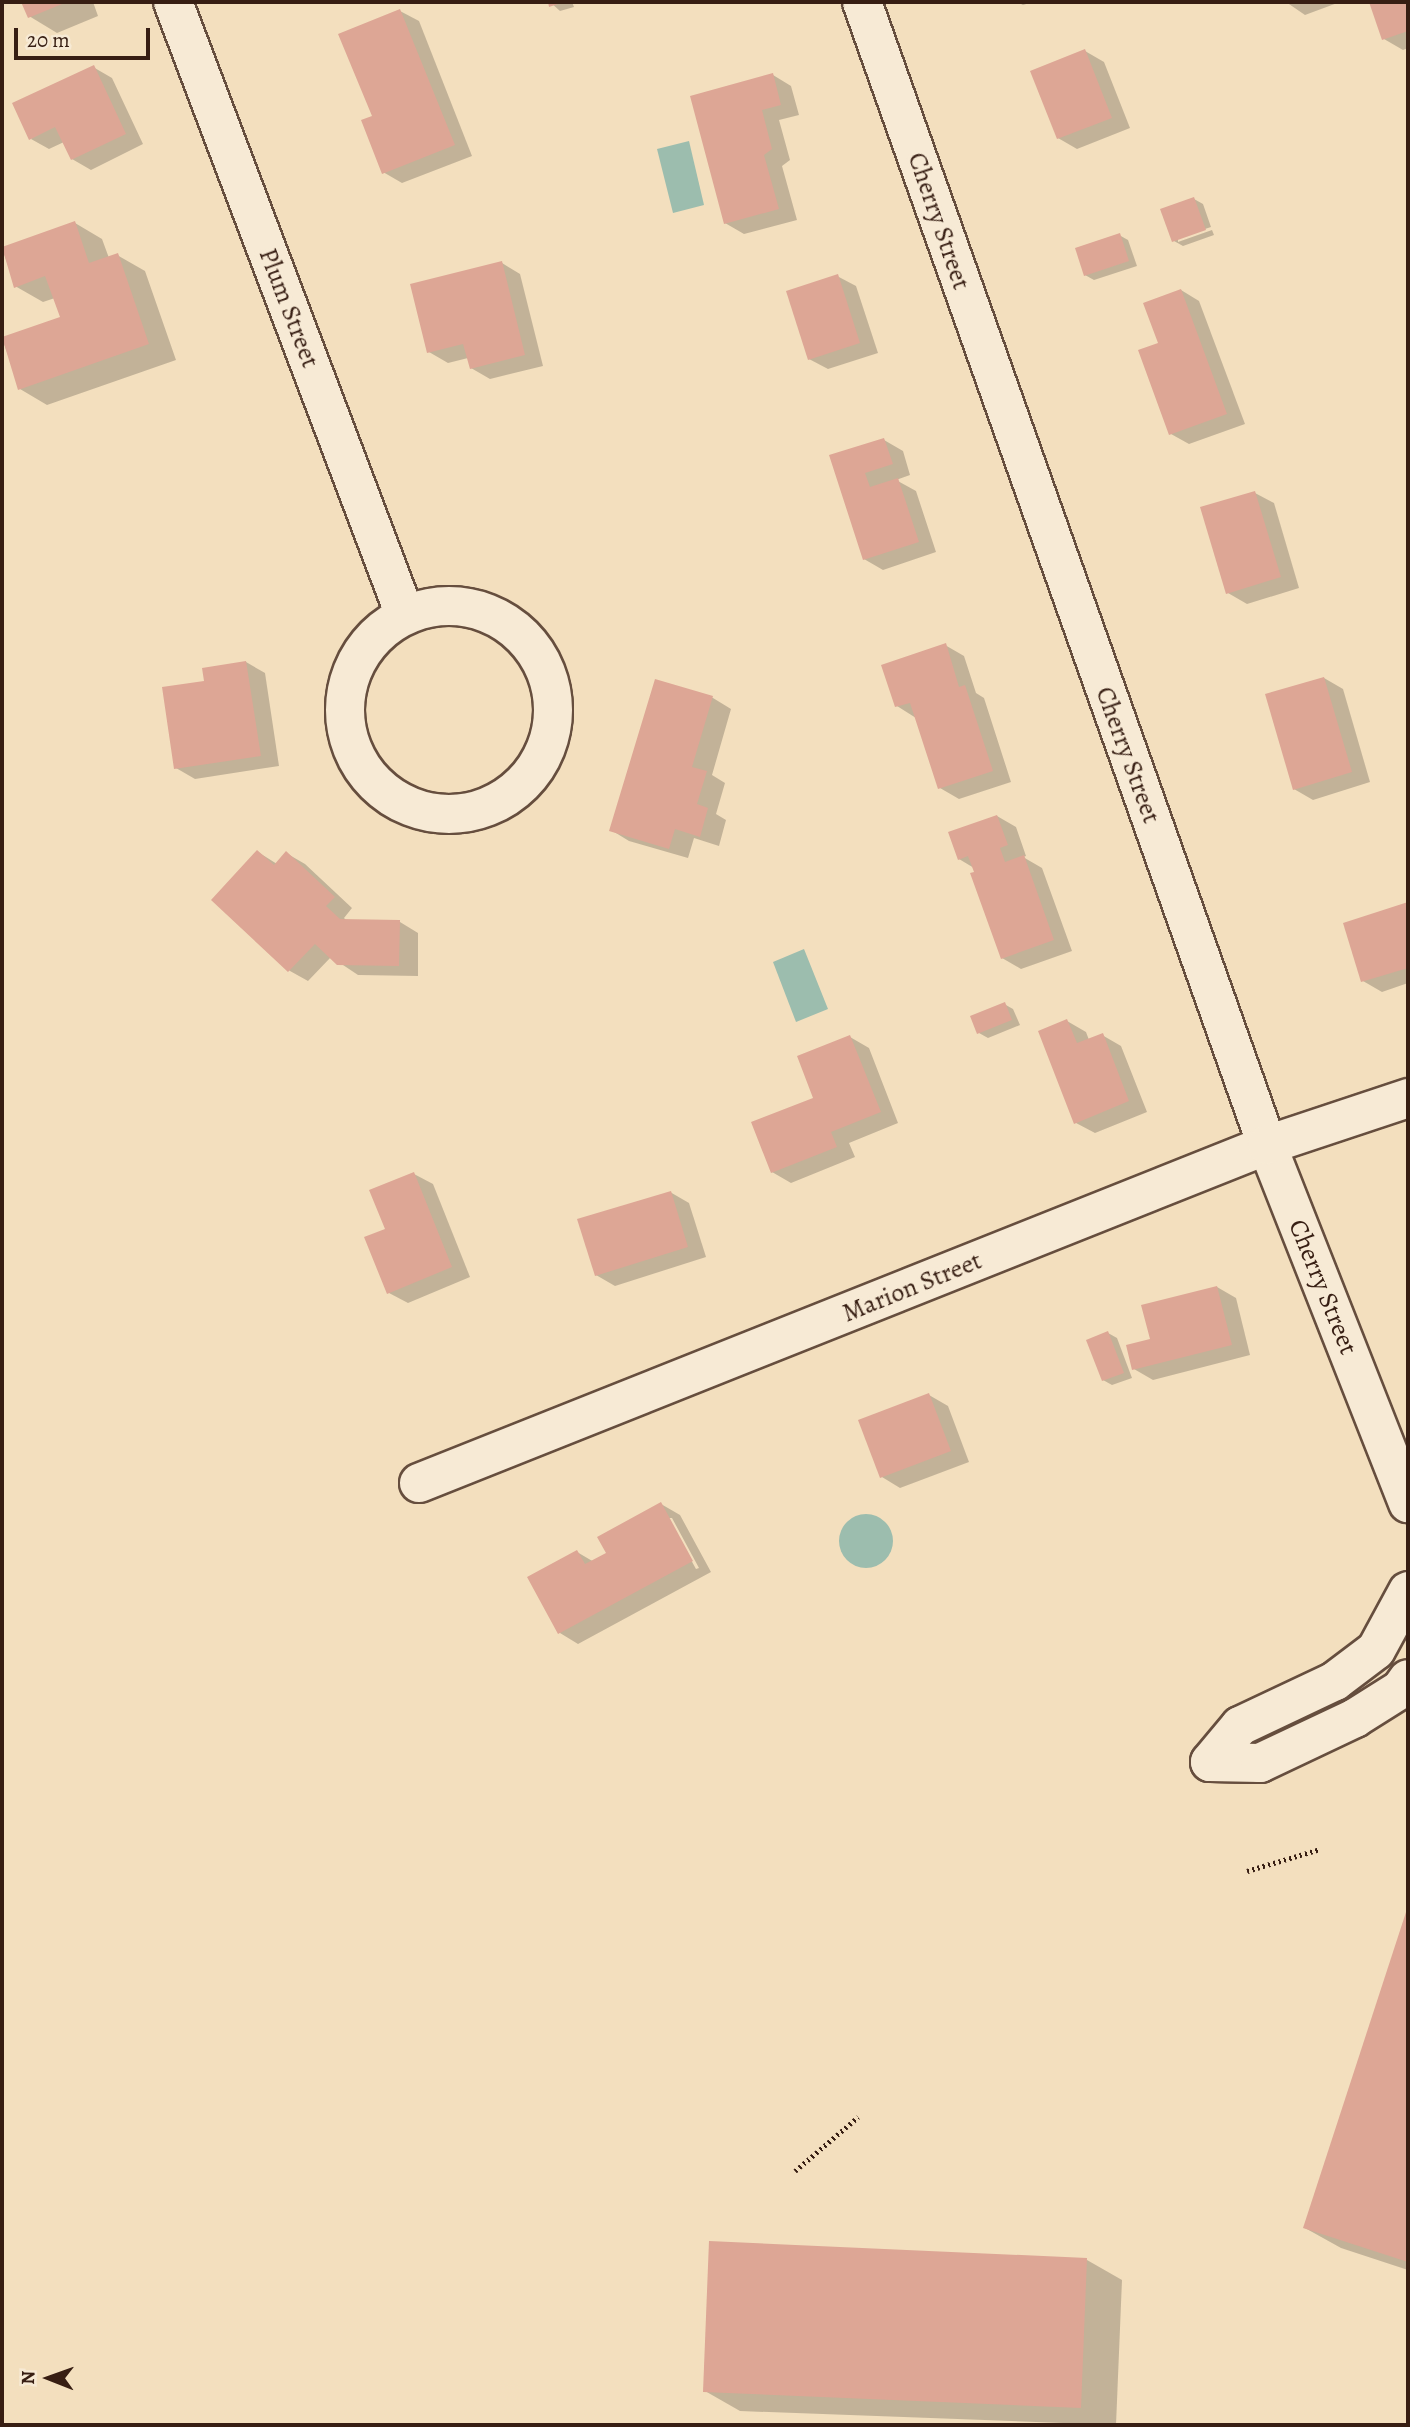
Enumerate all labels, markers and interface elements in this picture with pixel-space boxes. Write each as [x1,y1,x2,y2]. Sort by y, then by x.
scale bar [18,14,154,58]
text: 20 m [27,26,70,54]
street label: Cherry Street [901,148,977,294]
street label: Plum Street [252,244,326,372]
street label: Cherry Street [1089,683,1167,827]
street label: Cherry Street [1282,1215,1364,1359]
street label: Marion Street [838,1245,986,1329]
north arrow [14,2343,84,2413]
text: N [15,2370,41,2385]

